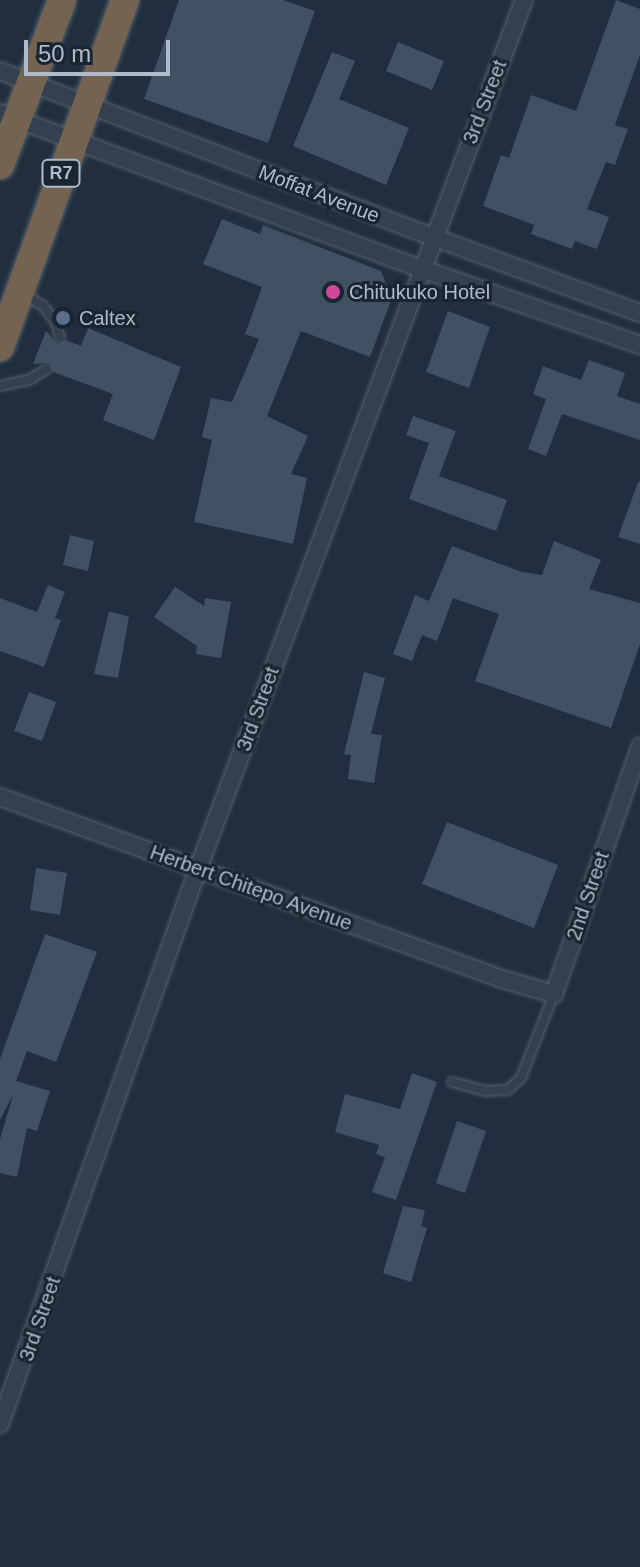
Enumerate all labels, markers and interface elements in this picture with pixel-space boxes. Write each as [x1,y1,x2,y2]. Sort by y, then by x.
scale bar [28,24,174,74]
text: 50 m [38,40,91,67]
street label: 3rd Street [458,57,512,147]
road number: R7 [41,159,81,187]
street label: Moffat Avenue [255,160,383,228]
place label: Chitukuko Hotel [349,280,490,304]
marker: Chitukuko Hotel [324,283,342,301]
place label: Caltex [79,306,136,330]
marker: Caltex [54,309,72,327]
street label: 3rd Street [232,664,284,754]
street label: Herbert Chitepo Avenue [146,840,356,936]
street label: 2nd Street [562,848,614,944]
street label: 3rd Street [14,1274,66,1364]

